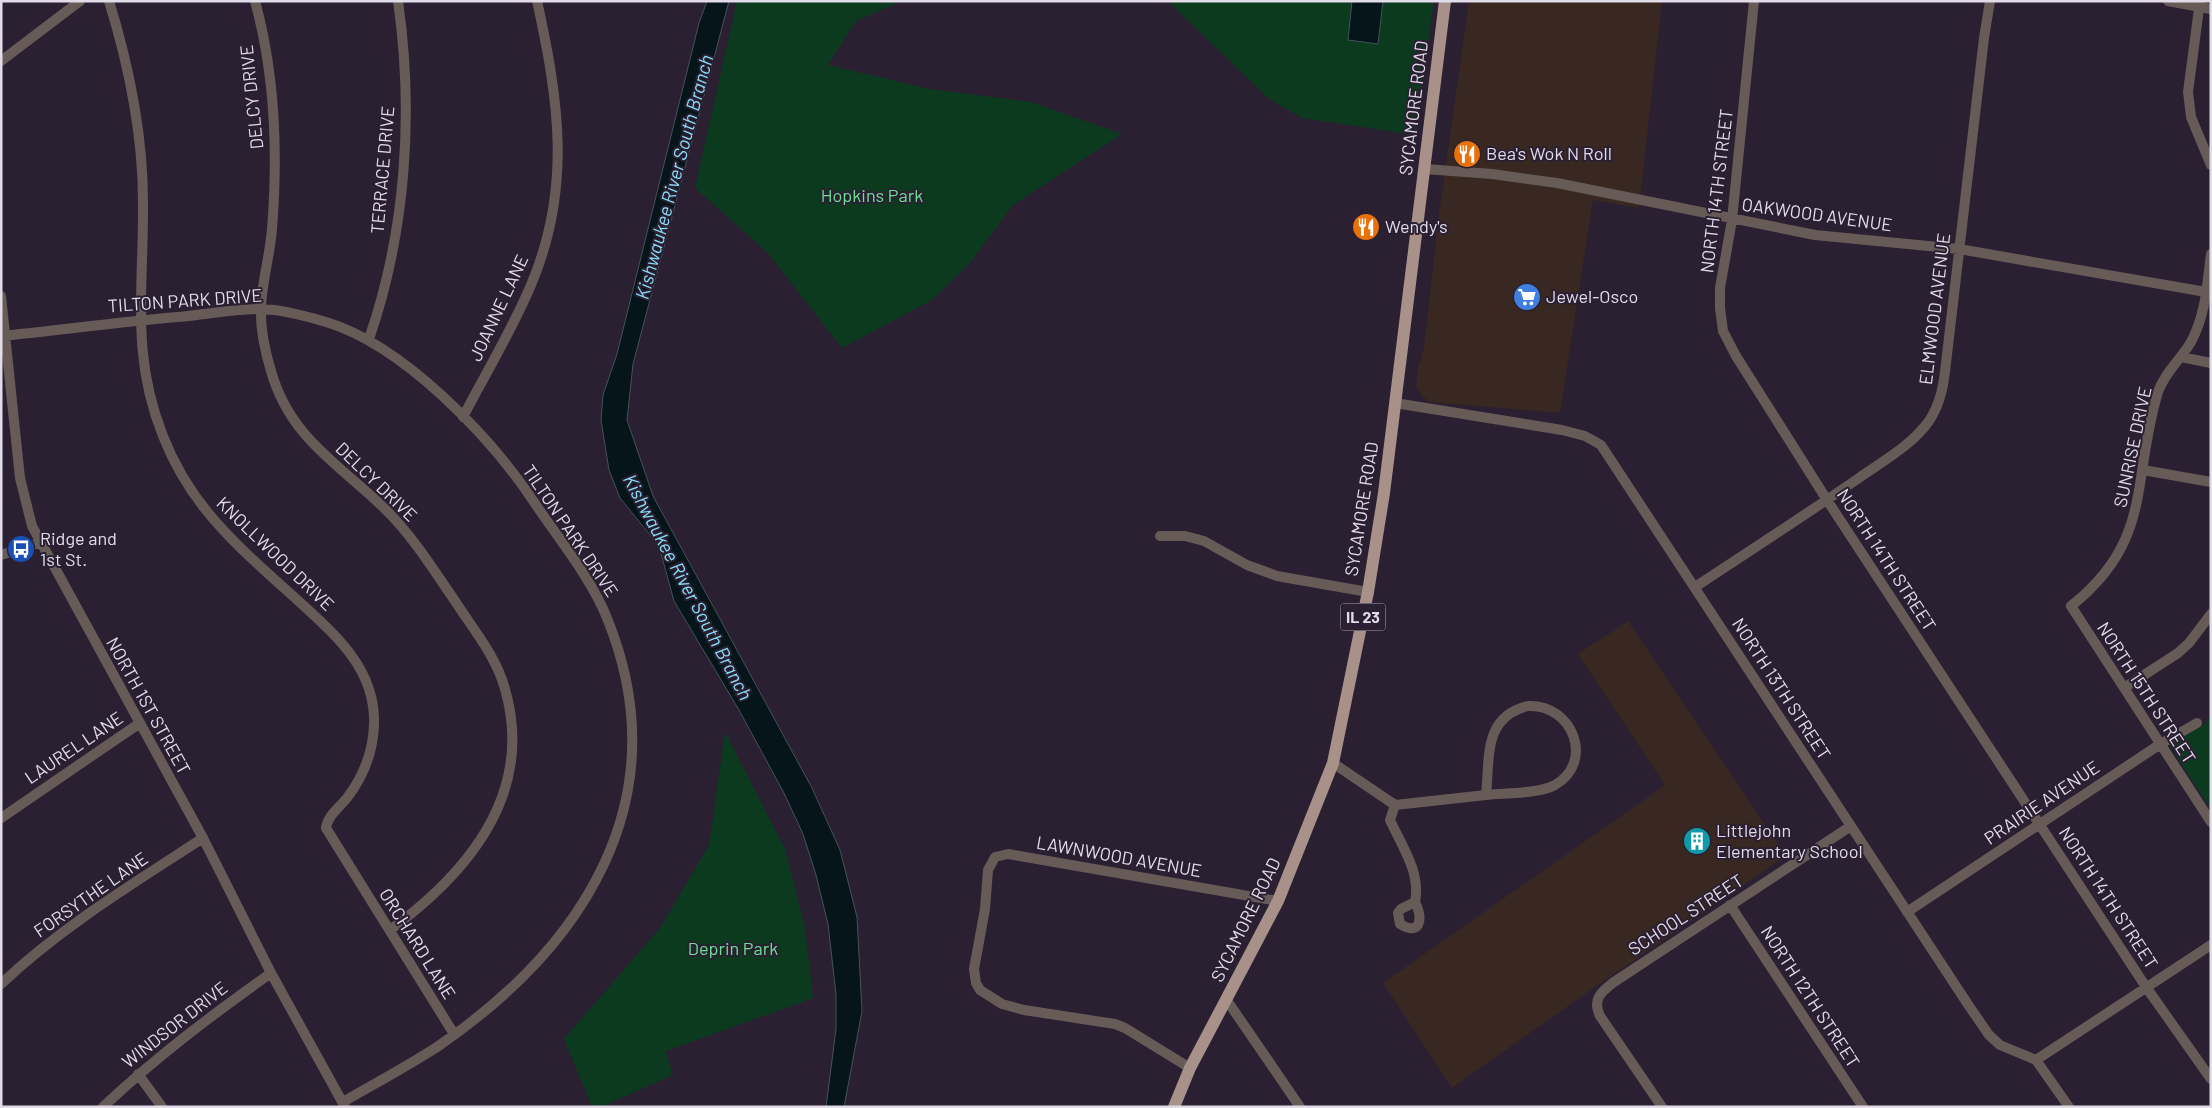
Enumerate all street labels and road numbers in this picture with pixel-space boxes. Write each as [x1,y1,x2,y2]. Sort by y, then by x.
street label: SYCAMORE ROAD [1394,39,1432,177]
street label: DELCY DRIVE [235,44,267,150]
street label: TERRACE DRIVE [365,105,399,235]
street label: NORTH 14TH STREET [1695,108,1737,274]
street label: OAKWOOD AVENUE [1741,193,1894,235]
street label: ELMWOOD AVENUE [1914,232,1954,386]
street label: JOANNE LANE [464,251,532,364]
street label: TILTON PARK DRIVE [107,284,263,316]
street label: SUNRISE DRIVE [2108,384,2156,509]
street label: DELCY DRIVE [331,437,422,526]
street label: SYCAMORE ROAD [1340,440,1382,578]
street label: TILTON PARK DRIVE [518,460,623,601]
street label: NORTH 14TH STREET [1833,484,1941,635]
street label: KNOLLWOOD DRIVE [212,492,339,615]
road number: IL 23 [1340,604,1386,630]
street label: NORTH 13TH STREET [1728,613,1836,763]
street label: NORTH 15TH STREET [2093,617,2201,767]
street label: NORTH 1ST STREET [102,633,196,778]
street label: LAUREL LANE [20,706,127,788]
street label: PRAIRIE AVENUE [1980,756,2103,849]
street label: NORTH 14TH STREET [2055,822,2163,973]
street label: LAWNWOOD AVENUE [1035,831,1203,881]
street label: FORSYTHE LANE [29,847,152,942]
street label: SYCAMORE ROAD [1205,854,1285,985]
street label: SCHOOL STREET [1624,869,1747,960]
street label: ORCHARD LANE [375,884,461,1003]
street label: NORTH 12TH STREET [1757,921,1865,1072]
street label: WINDSOR DRIVE [117,976,232,1072]

